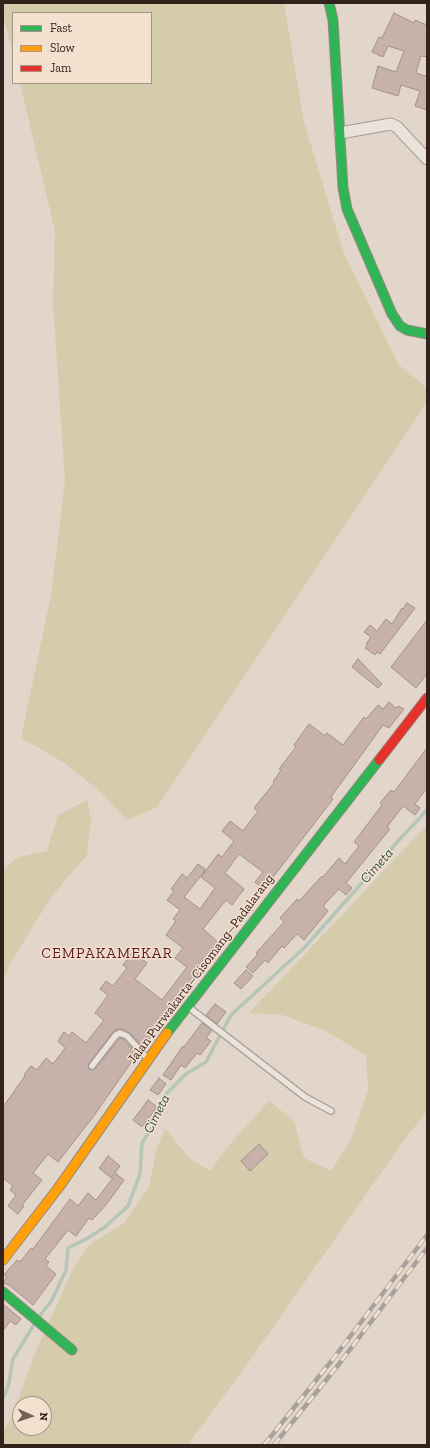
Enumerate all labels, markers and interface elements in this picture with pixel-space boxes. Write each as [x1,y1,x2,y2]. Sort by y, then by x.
legend [12,12,152,84]
text: Fast [50,21,72,35]
text: Slow [50,41,75,55]
text: Jam [50,61,71,75]
water label: Cimeta [357,845,397,887]
street label: Jalan Purwakarta–Cisomang–Padalarang [125,871,277,1067]
district label: CEMPAKAMEKAR [41,945,173,963]
water label: Cimeta [140,1092,174,1136]
north arrow [12,1396,52,1436]
text: N [37,1412,50,1421]

